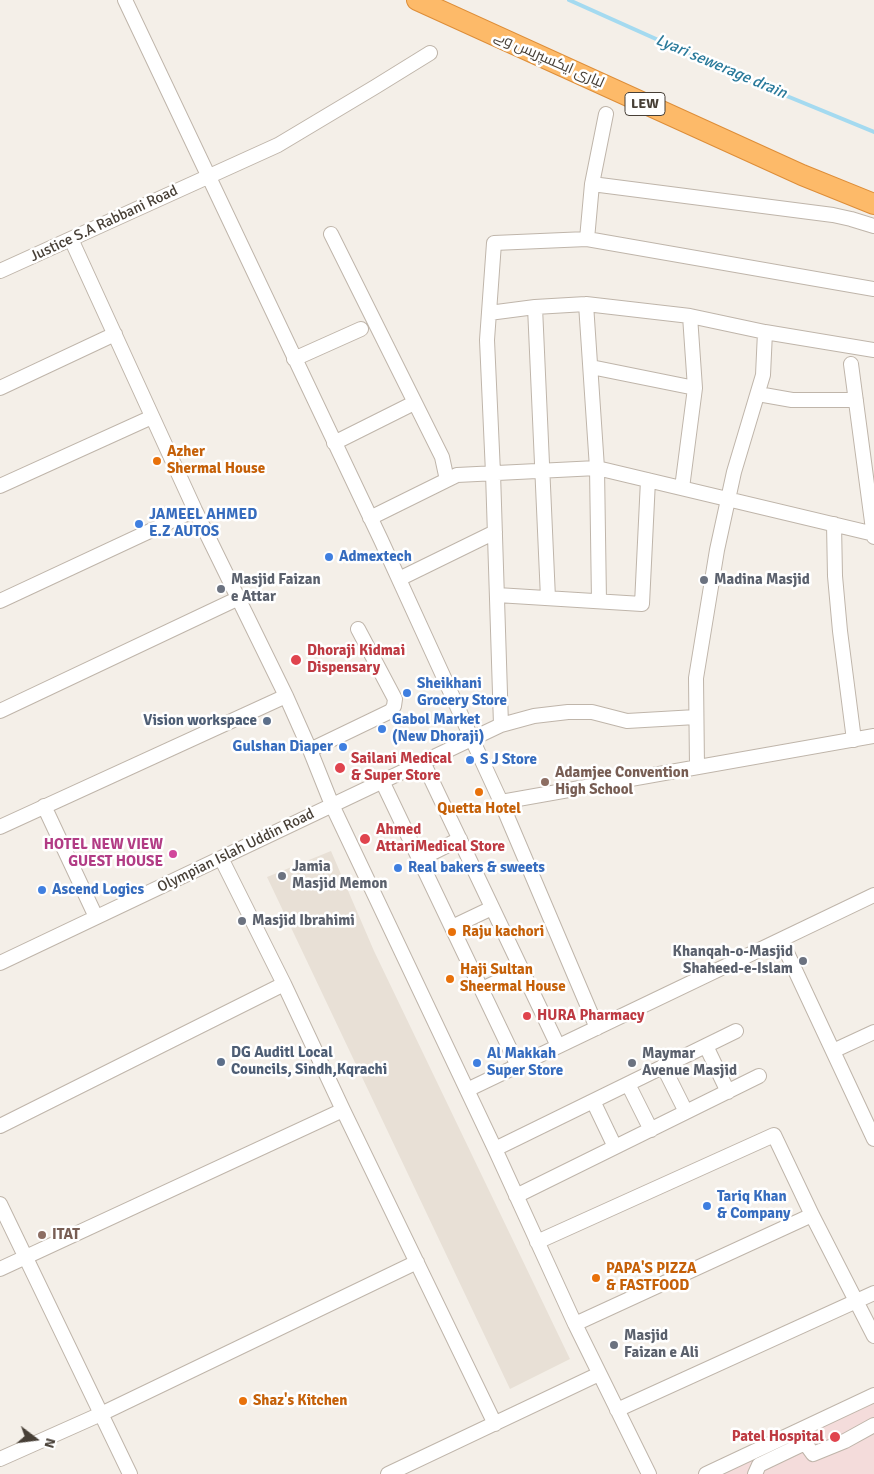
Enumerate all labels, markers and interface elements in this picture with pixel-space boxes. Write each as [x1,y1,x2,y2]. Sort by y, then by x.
street label: لیاری ایکسپریس وے [491,28,607,92]
water label: Lyari sewerage drain [653,31,789,103]
road number: LEW [625,92,665,116]
street label: Justice S.A Rabbani Road [27,182,181,266]
place label: Azher Shermal House [167,443,265,478]
marker: Azher Shermal House [151,455,163,467]
place label: JAMEEL AHMED E.Z AUTOS [149,506,257,541]
marker: JAMEEL AHMED E.Z AUTOS [133,518,145,530]
place label: Admextech [339,548,412,566]
marker: Admextech [323,551,335,563]
place label: Masjid Faizan e Attar [231,571,321,606]
place label: Madina Masjid [714,571,810,589]
marker: Madina Masjid [698,574,710,586]
marker: Masjid Faizan e Attar [215,583,227,595]
place label: Dhoraji Kidmai Dispensary [307,642,405,677]
marker: Dhoraji Kidmai Dispensary [289,653,303,667]
place label: Sheikhani Grocery Store [417,675,507,710]
marker: Sheikhani Grocery Store [401,687,413,699]
place label: Gabol Market (New Dhoraji) [392,711,484,746]
place label: Vision workspace [143,712,257,730]
marker: Vision workspace [261,715,273,727]
marker: Gabol Market (New Dhoraji) [376,723,388,735]
place label: Gulshan Diaper [233,738,333,756]
marker: Gulshan Diaper [337,741,349,753]
place label: Sailani Medical & Super Store [351,750,452,785]
place label: S J Store [480,751,537,769]
marker: S J Store [464,754,476,766]
marker: Sailani Medical & Super Store [333,761,347,775]
place label: Adamjee Convention High School [555,764,689,799]
marker: Adamjee Convention High School [539,776,551,788]
marker: Quetta Hotel [473,786,485,798]
place label: Quetta Hotel [437,800,521,818]
street label: Olympian Islah Uddin Road [155,805,317,897]
place label: Ahmed AttariMedical Store [376,821,505,856]
marker: Ahmed AttariMedical Store [358,832,372,846]
place label: HOTEL NEW VIEW GUEST HOUSE [44,836,163,871]
marker: HOTEL NEW VIEW GUEST HOUSE [167,848,179,860]
place label: Jamia Masjid Memon [292,858,387,893]
place label: Real bakers & sweets [408,859,545,877]
marker: Real bakers & sweets [392,862,404,874]
marker: Jamia Masjid Memon [276,870,288,882]
place label: Ascend Logics [52,881,144,899]
marker: Ascend Logics [36,884,48,896]
place label: Masjid Ibrahimi [252,912,355,930]
marker: Masjid Ibrahimi [236,915,248,927]
place label: Raju kachori [462,923,544,941]
marker: Raju kachori [446,926,458,938]
place label: Khanqah-o-Masjid Shaheed-e-Islam [673,943,793,978]
marker: Khanqah-o-Masjid Shaheed-e-Islam [797,955,809,967]
place label: Haji Sultan Sheermal House [460,961,566,996]
marker: Haji Sultan Sheermal House [444,973,456,985]
place label: HURA Pharmacy [537,1007,644,1025]
marker: HURA Pharmacy [521,1010,533,1022]
place label: DG Auditl Local Councils, Sindh,Kqrachi [231,1044,387,1079]
place label: Al Makkah Super Store [487,1045,563,1080]
place label: Maymar Avenue Masjid [642,1045,737,1080]
marker: DG Auditl Local Councils, Sindh,Kqrachi [215,1056,227,1068]
marker: Al Makkah Super Store [471,1057,483,1069]
marker: Maymar Avenue Masjid [626,1057,638,1069]
place label: Tariq Khan & Company [717,1188,790,1223]
marker: Tariq Khan & Company [701,1200,713,1212]
place label: ITAT [52,1226,80,1244]
marker: ITAT [36,1229,48,1241]
place label: PAPA'S PIZZA & FASTFOOD [606,1260,697,1295]
marker: PAPA'S PIZZA & FASTFOOD [590,1272,602,1284]
place label: Masjid Faizan e Ali [624,1327,699,1362]
marker: Masjid Faizan e Ali [608,1339,620,1351]
place label: Shaz's Kitchen [253,1392,347,1410]
marker: Shaz's Kitchen [237,1395,249,1407]
north arrow [10,1414,60,1464]
place label: Patel Hospital [732,1428,824,1446]
marker: Patel Hospital [828,1430,842,1444]
text: N [40,1436,59,1450]

